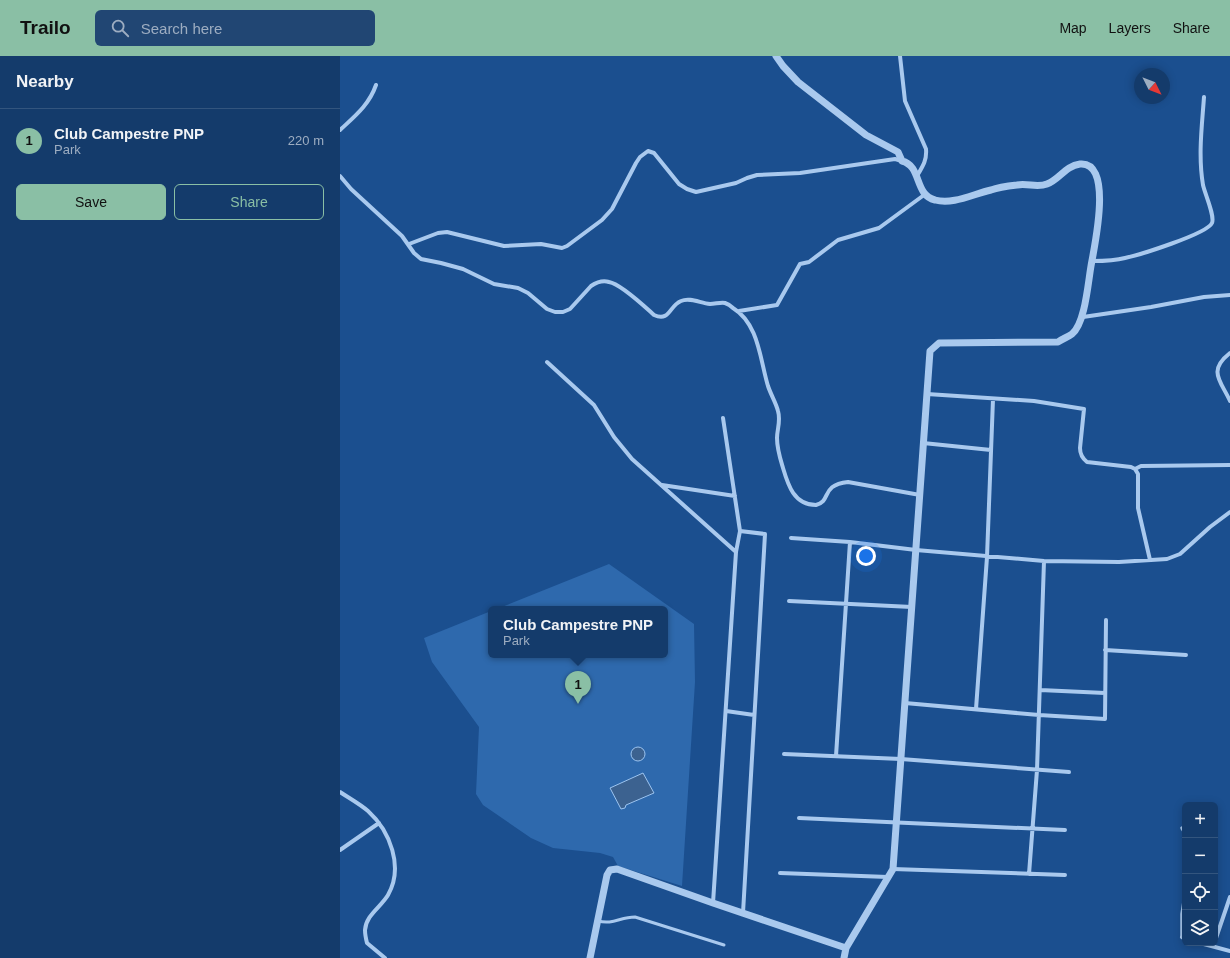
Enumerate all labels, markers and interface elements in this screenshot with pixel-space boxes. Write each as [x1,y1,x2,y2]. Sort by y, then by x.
search box [95,10,375,46]
text: Trailo [20,17,71,38]
icon: search [109,17,131,39]
text: Search here [141,20,222,37]
text: Map [1059,20,1087,36]
text: Layers [1109,20,1151,36]
text: Share [1173,20,1210,36]
north arrow [1134,68,1170,104]
text: Nearby [16,72,74,91]
text: Club Campestre PNP [54,125,204,142]
text: 1 [25,133,33,148]
text: 220 m [288,133,324,148]
text: Park [54,142,81,157]
button: Save [16,184,166,220]
button: Share [174,184,324,220]
your location [856,546,876,566]
popup [488,606,668,658]
text: Club Campestre PNP [503,616,653,633]
text: Park [503,633,530,648]
pin: 1 [565,671,591,704]
map controls [1182,802,1218,946]
button: + [1182,802,1218,838]
button: − [1182,838,1218,874]
button: locate [1182,874,1218,910]
button: layers [1182,910,1218,946]

